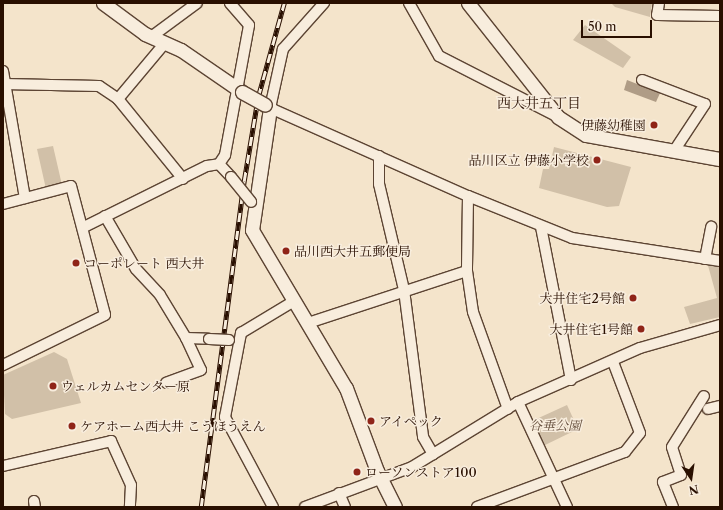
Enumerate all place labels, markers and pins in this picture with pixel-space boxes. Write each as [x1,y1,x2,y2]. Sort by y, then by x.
place label: 伊藤幼稚園 [581,117,646,133]
marker: 伊藤幼稚園 [649,120,659,130]
place label: 品川区立 伊藤小学校 [469,152,589,168]
marker: 品川区立 伊藤小学校 [592,155,602,165]
place label: 品川西大井五郵便局 [294,243,411,259]
marker: 品川西大井五郵便局 [281,246,291,256]
place label: コーポレート 西大井 [84,255,204,271]
marker: コーポレート 西大井 [71,258,81,268]
place label: 大井住宅2号館 [540,290,625,306]
marker: 大井住宅2号館 [628,293,638,303]
place label: 大井住宅1号館 [550,321,633,337]
marker: 大井住宅1号館 [636,324,646,334]
place label: ウェルカムセンター原 [61,378,191,394]
marker: ウェルカムセンター原 [48,381,58,391]
place label: アイペック [379,413,444,429]
marker: アイペック [366,416,376,426]
place label: ケアホーム西大井 こうほうえん [80,418,265,434]
marker: ケアホーム西大井 こうほうえん [67,421,77,431]
place label: ローソンストア100 [365,464,478,480]
marker: ローソンストア100 [352,467,362,477]

